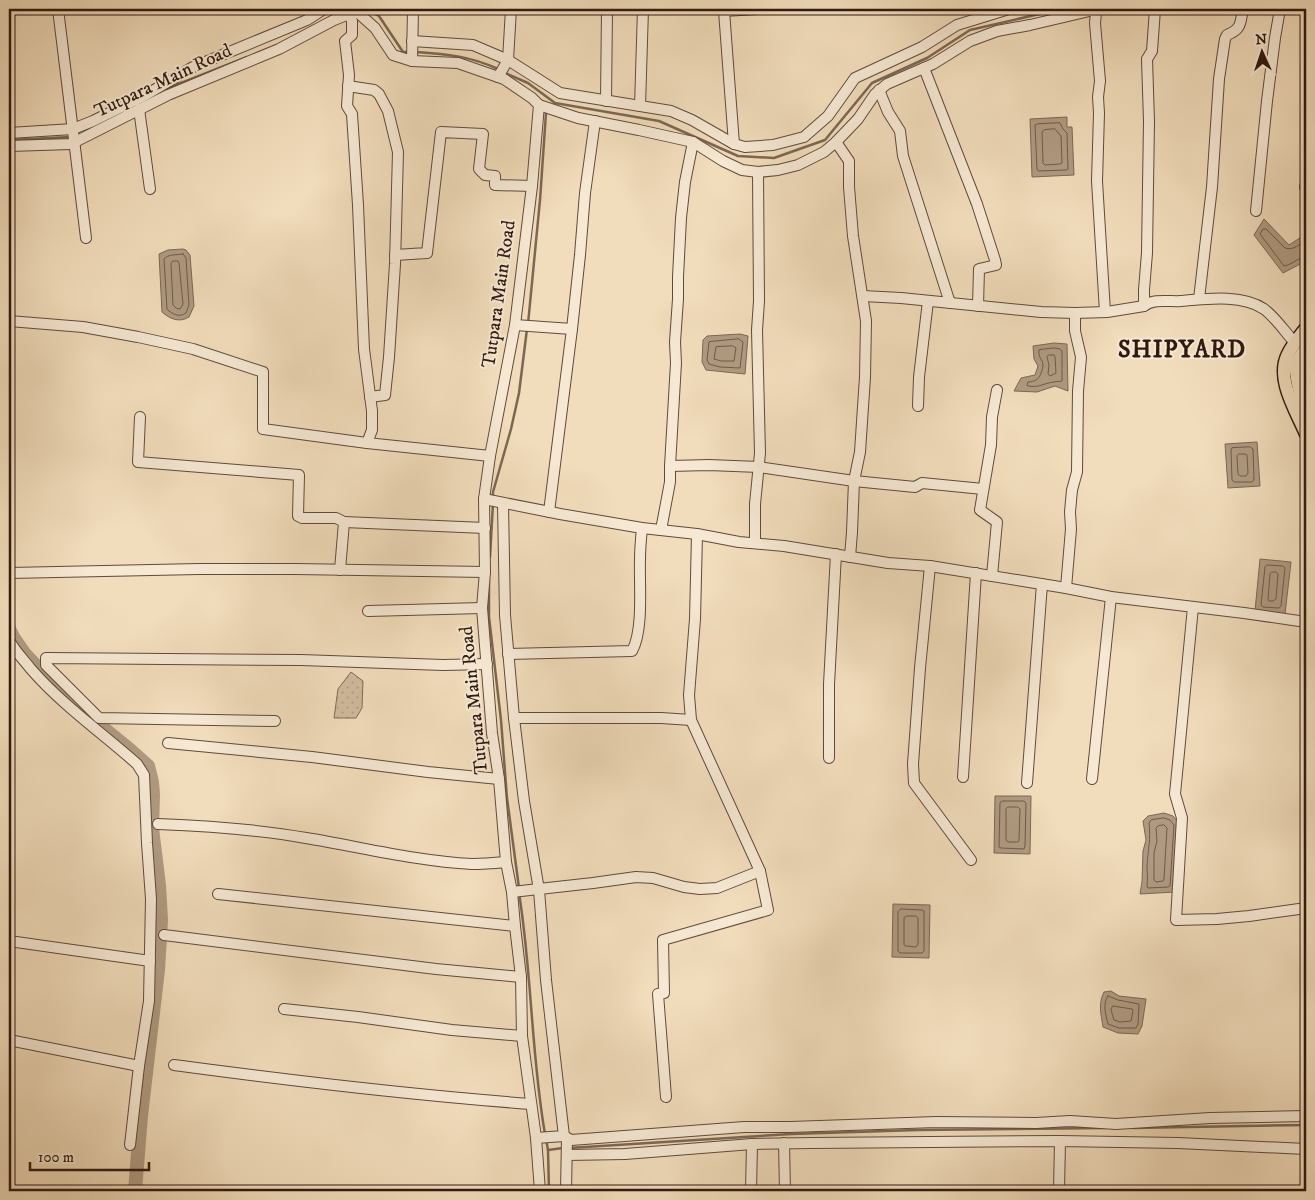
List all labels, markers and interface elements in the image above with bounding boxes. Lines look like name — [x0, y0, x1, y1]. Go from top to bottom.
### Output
north arrow — [1238, 28, 1288, 78]
text: N — [1255, 31, 1268, 49]
street label: Tutpara Main Road — [91, 39, 236, 123]
street label: Tutpara Main Road — [477, 218, 521, 369]
district label: SHIPYARD — [1118, 335, 1246, 365]
street label: Tutpara Main Road — [455, 624, 493, 775]
scale bar — [30, 1140, 149, 1172]
text: 100 m — [38, 1148, 74, 1167]

